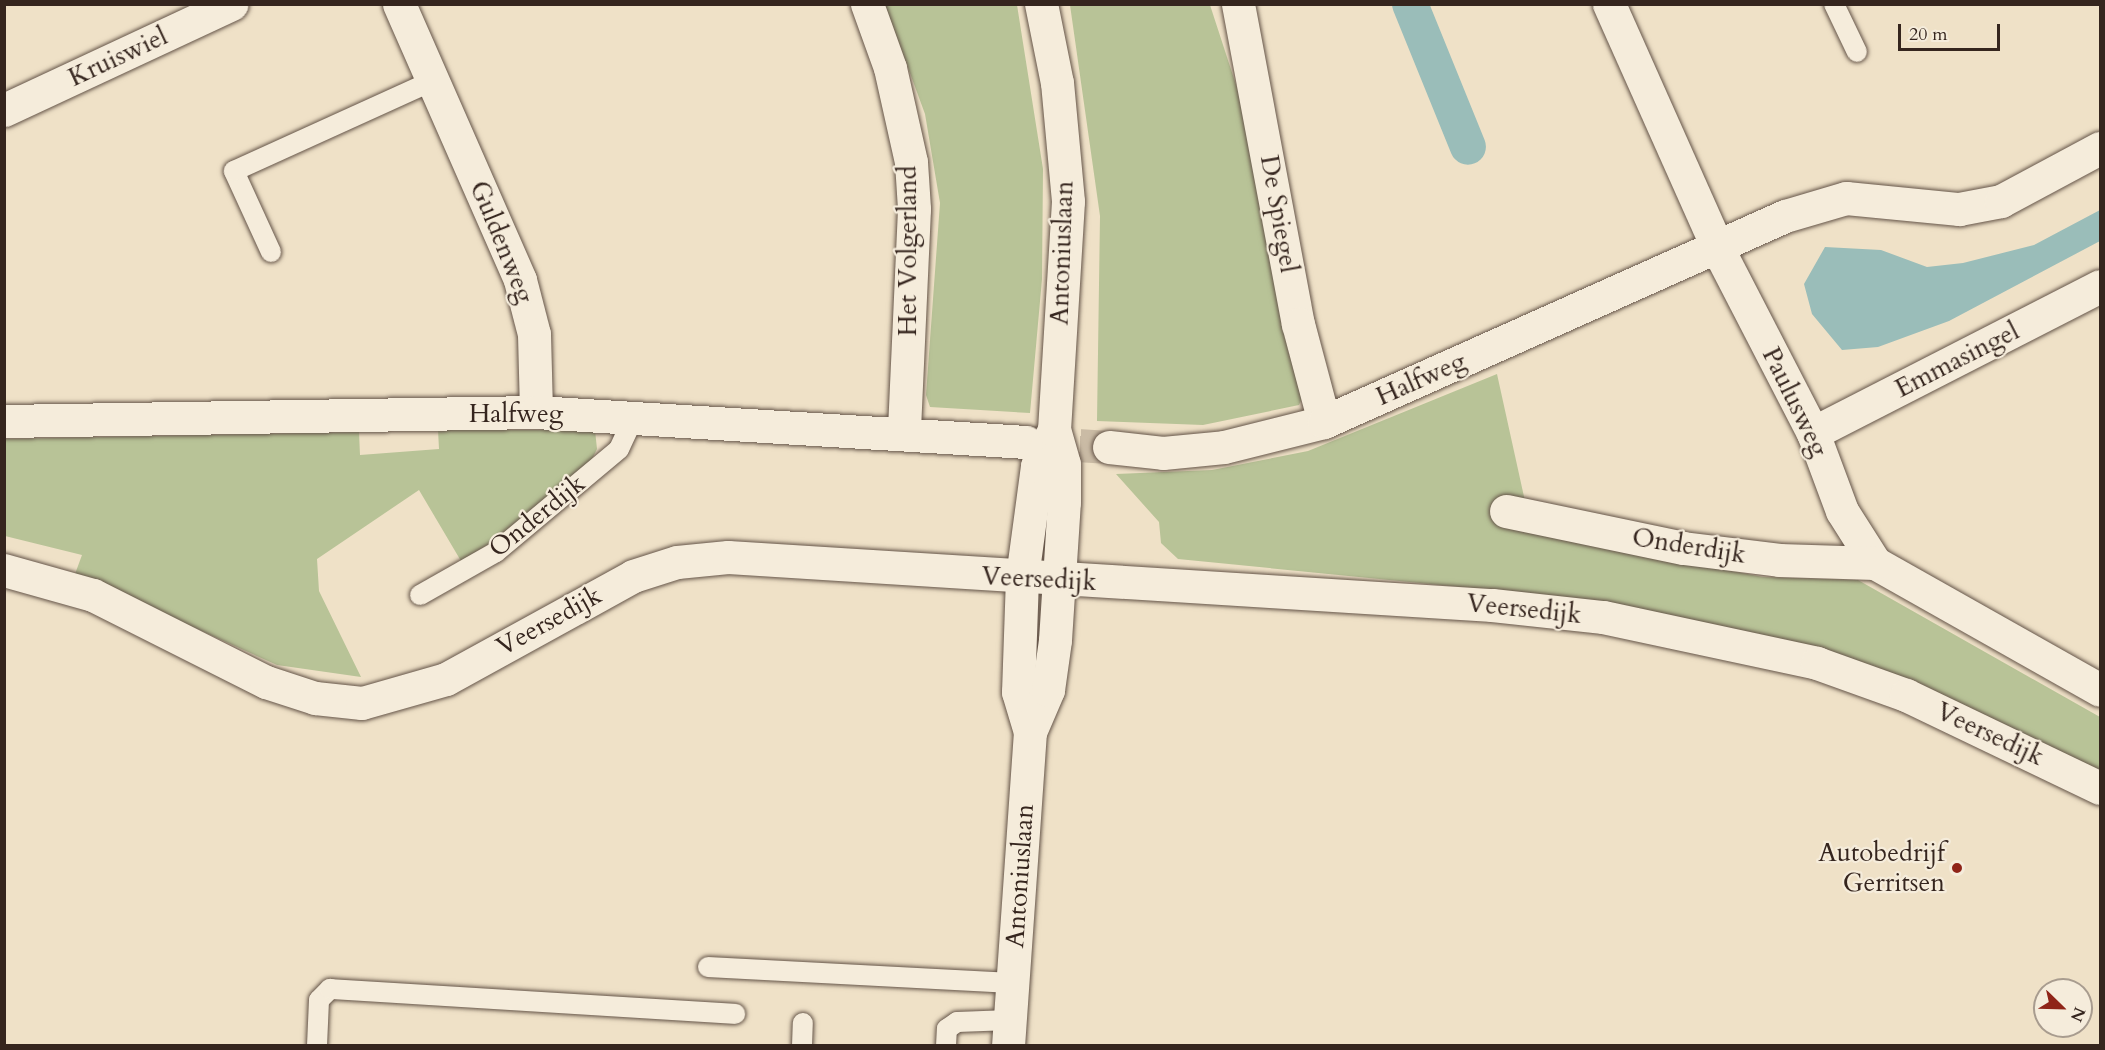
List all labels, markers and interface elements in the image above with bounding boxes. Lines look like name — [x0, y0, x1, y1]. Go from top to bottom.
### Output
scale bar — [1901, 12, 2003, 50]
street label: Kruiswiel — [64, 21, 172, 93]
text: 20 m — [1909, 22, 1948, 47]
street label: De Spiegel — [1253, 153, 1305, 275]
street label: Het Volgerland — [892, 166, 924, 336]
street label: Guldenweg — [463, 176, 541, 308]
street label: Antoniuslaan — [1044, 180, 1080, 326]
street label: Emmasingel — [1890, 315, 2024, 405]
street label: Paulusweg — [1755, 342, 1835, 462]
street label: Halfweg — [1371, 345, 1471, 413]
street label: Halfweg — [469, 398, 563, 430]
street label: Onderdijk — [483, 468, 591, 564]
street label: Onderdijk — [1630, 522, 1748, 570]
street label: Veersedijk — [981, 560, 1097, 598]
street label: Veersedijk — [491, 579, 607, 663]
street label: Veersedijk — [1465, 587, 1583, 631]
street label: Veersedijk — [1931, 696, 2049, 772]
street label: Antoniuslaan — [999, 803, 1041, 949]
place label: Autobedrijf Gerritsen — [1818, 837, 1945, 898]
marker: Autobedrijf Gerritsen — [1950, 861, 1964, 875]
north arrow — [2033, 978, 2093, 1038]
text: N — [2065, 1004, 2091, 1025]

